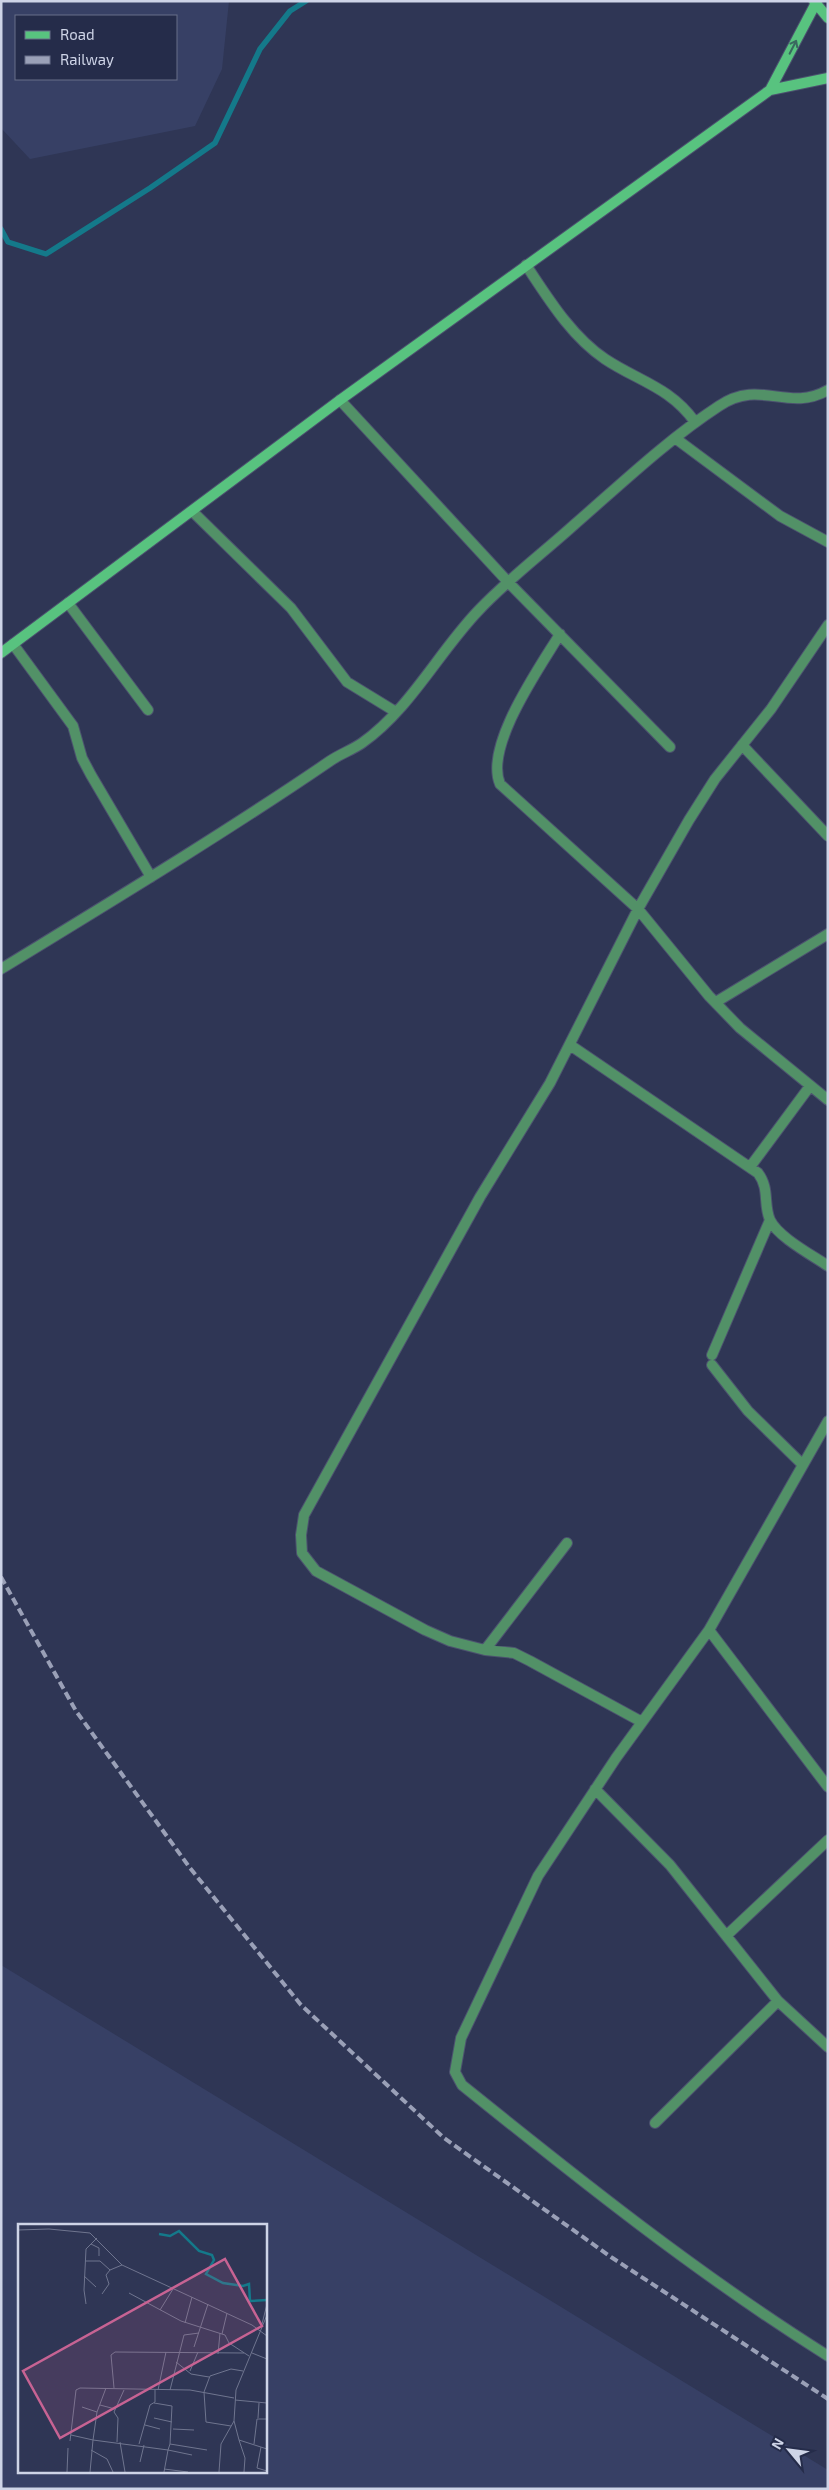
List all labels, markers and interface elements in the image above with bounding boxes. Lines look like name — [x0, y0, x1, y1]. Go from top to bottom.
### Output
legend — [15, 15, 178, 80]
text: Road — [60, 25, 95, 43]
one-way arrow — [789, 40, 798, 55]
text: Railway — [60, 50, 114, 68]
inset map — [18, 2224, 266, 2472]
north arrow — [764, 2425, 814, 2475]
text: N — [767, 2435, 787, 2452]

